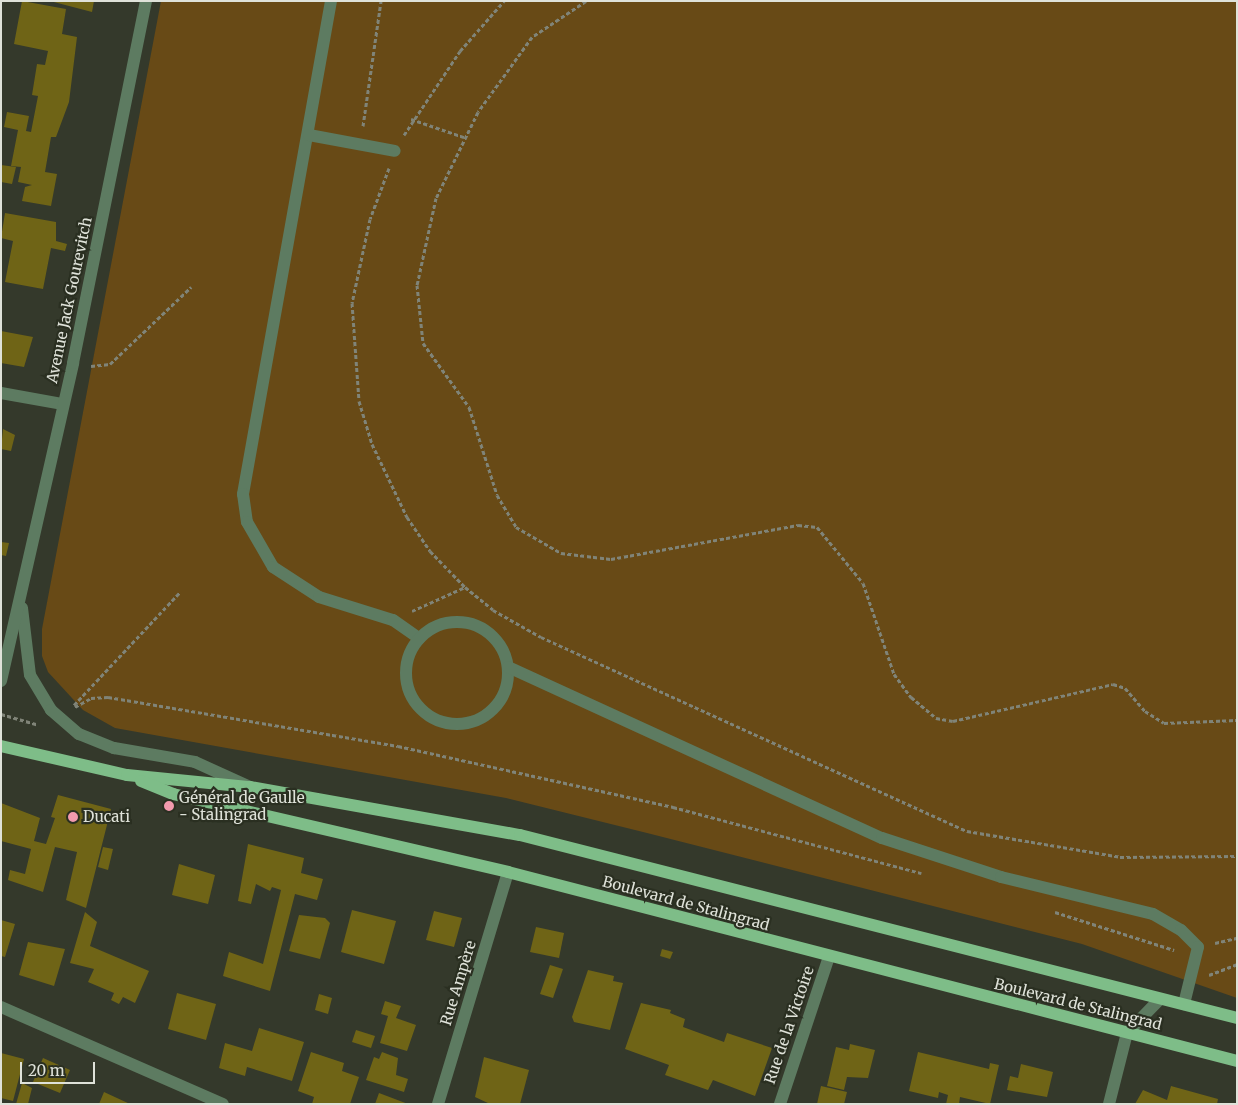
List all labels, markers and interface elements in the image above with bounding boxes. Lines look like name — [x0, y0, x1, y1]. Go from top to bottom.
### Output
street label: Avenue Jack Gourevitch — [43, 215, 95, 385]
place label: Général de Gaulle - Stalingrad — [179, 788, 305, 823]
marker: Général de Gaulle - Stalingrad — [163, 800, 175, 812]
place label: Ducati — [83, 808, 130, 826]
marker: Ducati — [67, 811, 79, 823]
street label: Boulevard de Stalingrad — [601, 872, 771, 934]
street label: Rue Ampère — [437, 938, 479, 1028]
street label: Rue de la Victoire — [760, 964, 818, 1086]
street label: Boulevard de Stalingrad — [992, 974, 1164, 1034]
scale bar — [22, 1052, 98, 1084]
text: 20 m — [28, 1061, 65, 1080]

